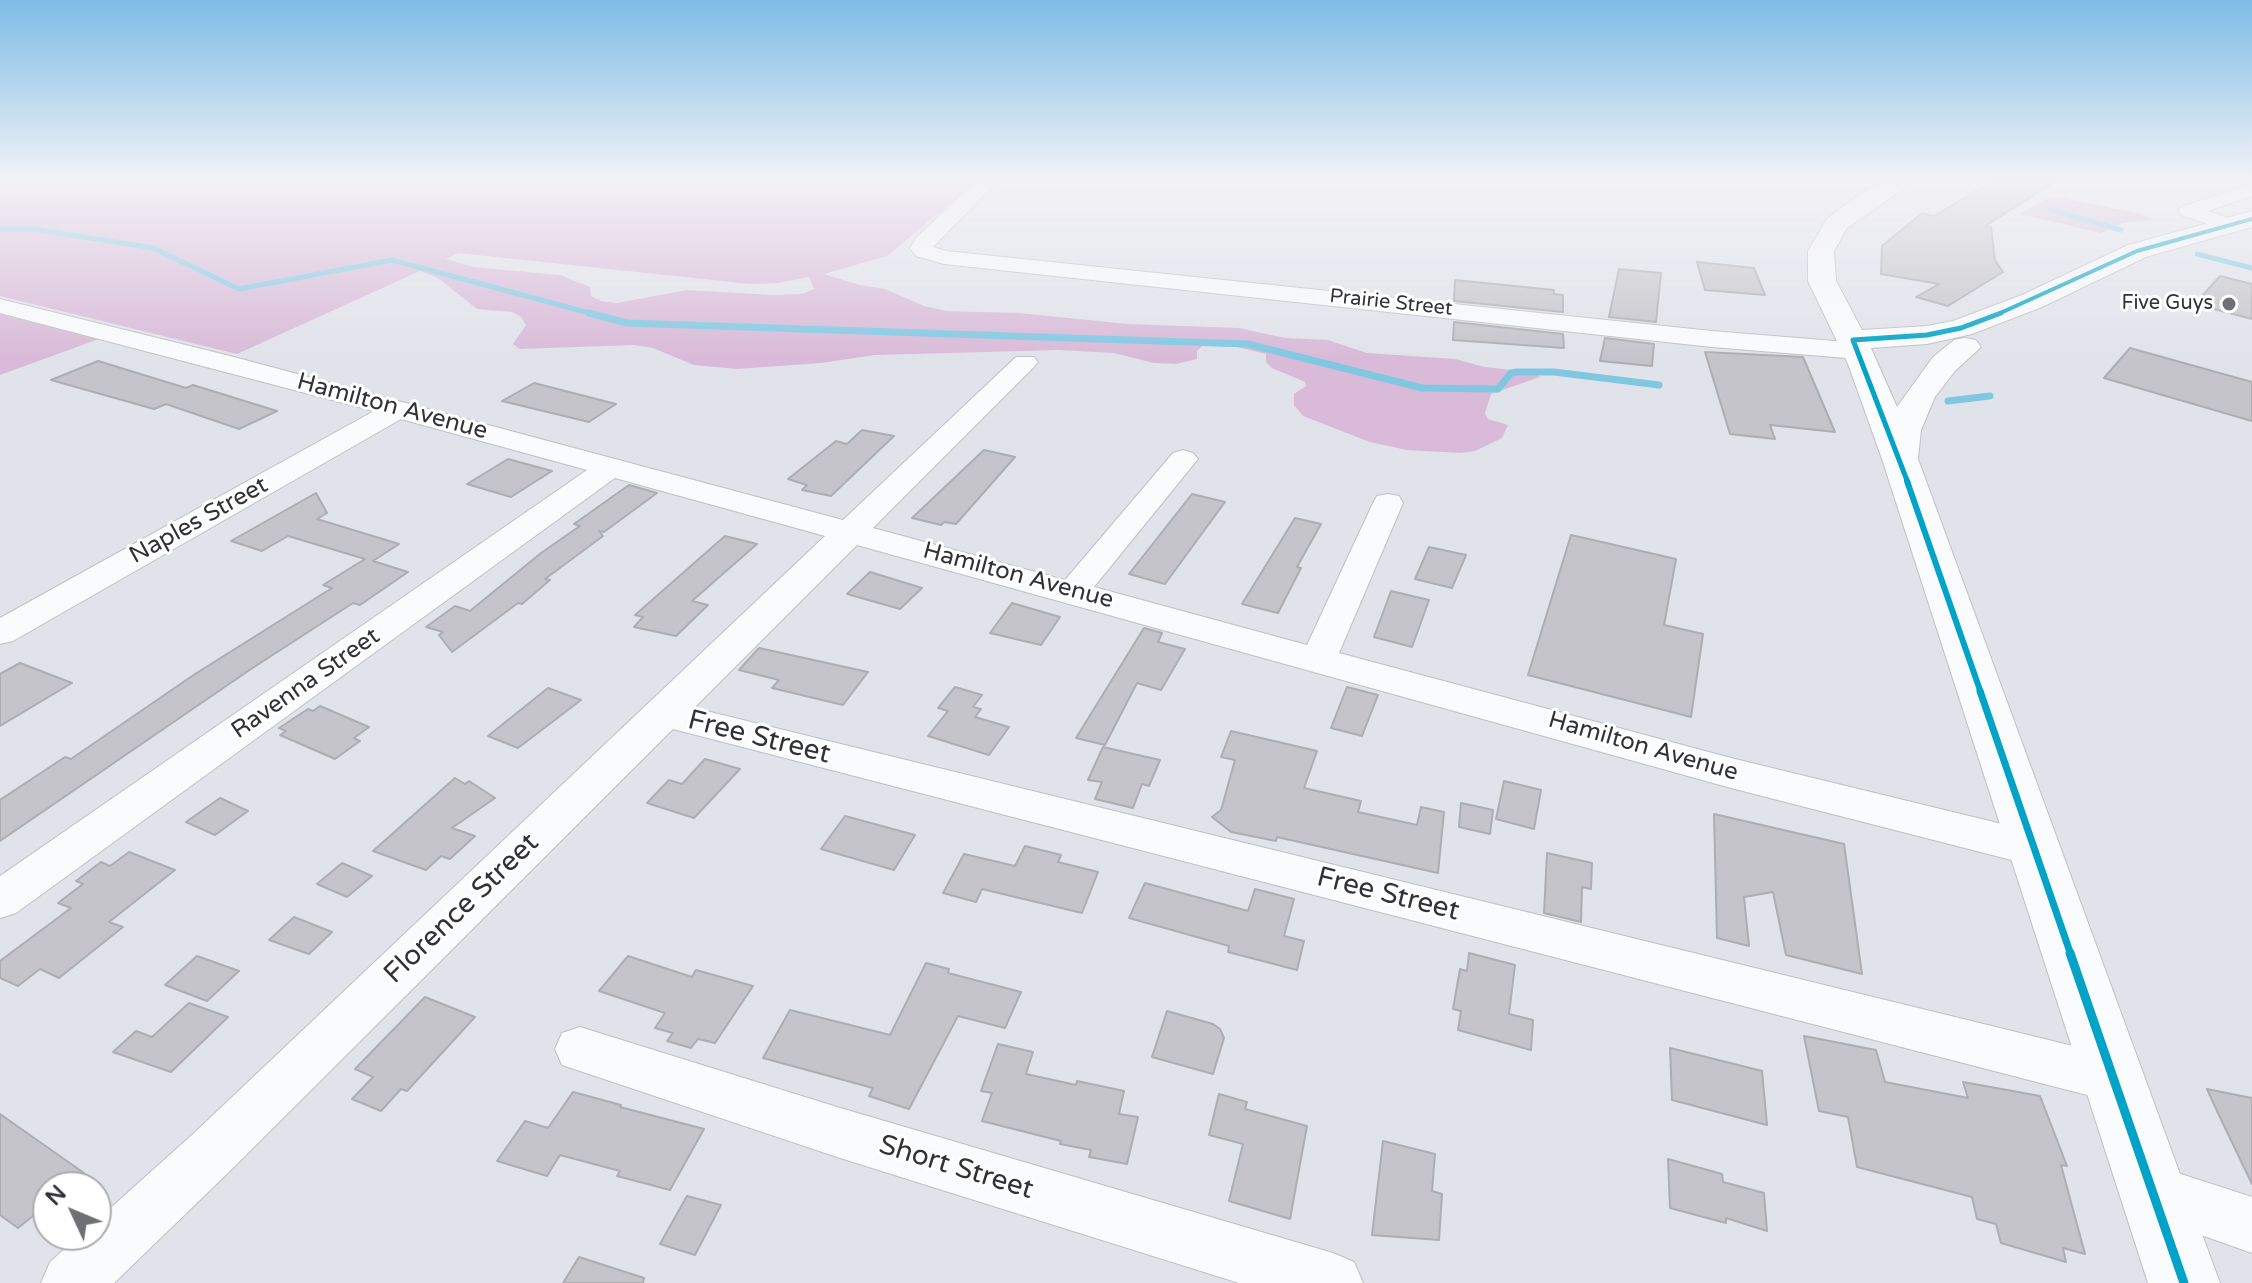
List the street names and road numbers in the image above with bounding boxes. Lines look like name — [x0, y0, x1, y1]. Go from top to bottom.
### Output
street label: Prairie Street — [1328, 285, 1454, 321]
street label: Hamilton Avenue — [294, 368, 490, 446]
street label: Naples Street — [125, 471, 273, 571]
street label: Hamilton Avenue — [920, 537, 1116, 615]
street label: Ravenna Street — [226, 622, 386, 746]
street label: Free Street — [684, 704, 834, 772]
street label: Hamilton Avenue — [1545, 706, 1741, 788]
street label: Florence Street — [378, 827, 546, 991]
street label: Free Street — [1313, 861, 1463, 929]
street label: Short Street — [875, 1129, 1037, 1207]

